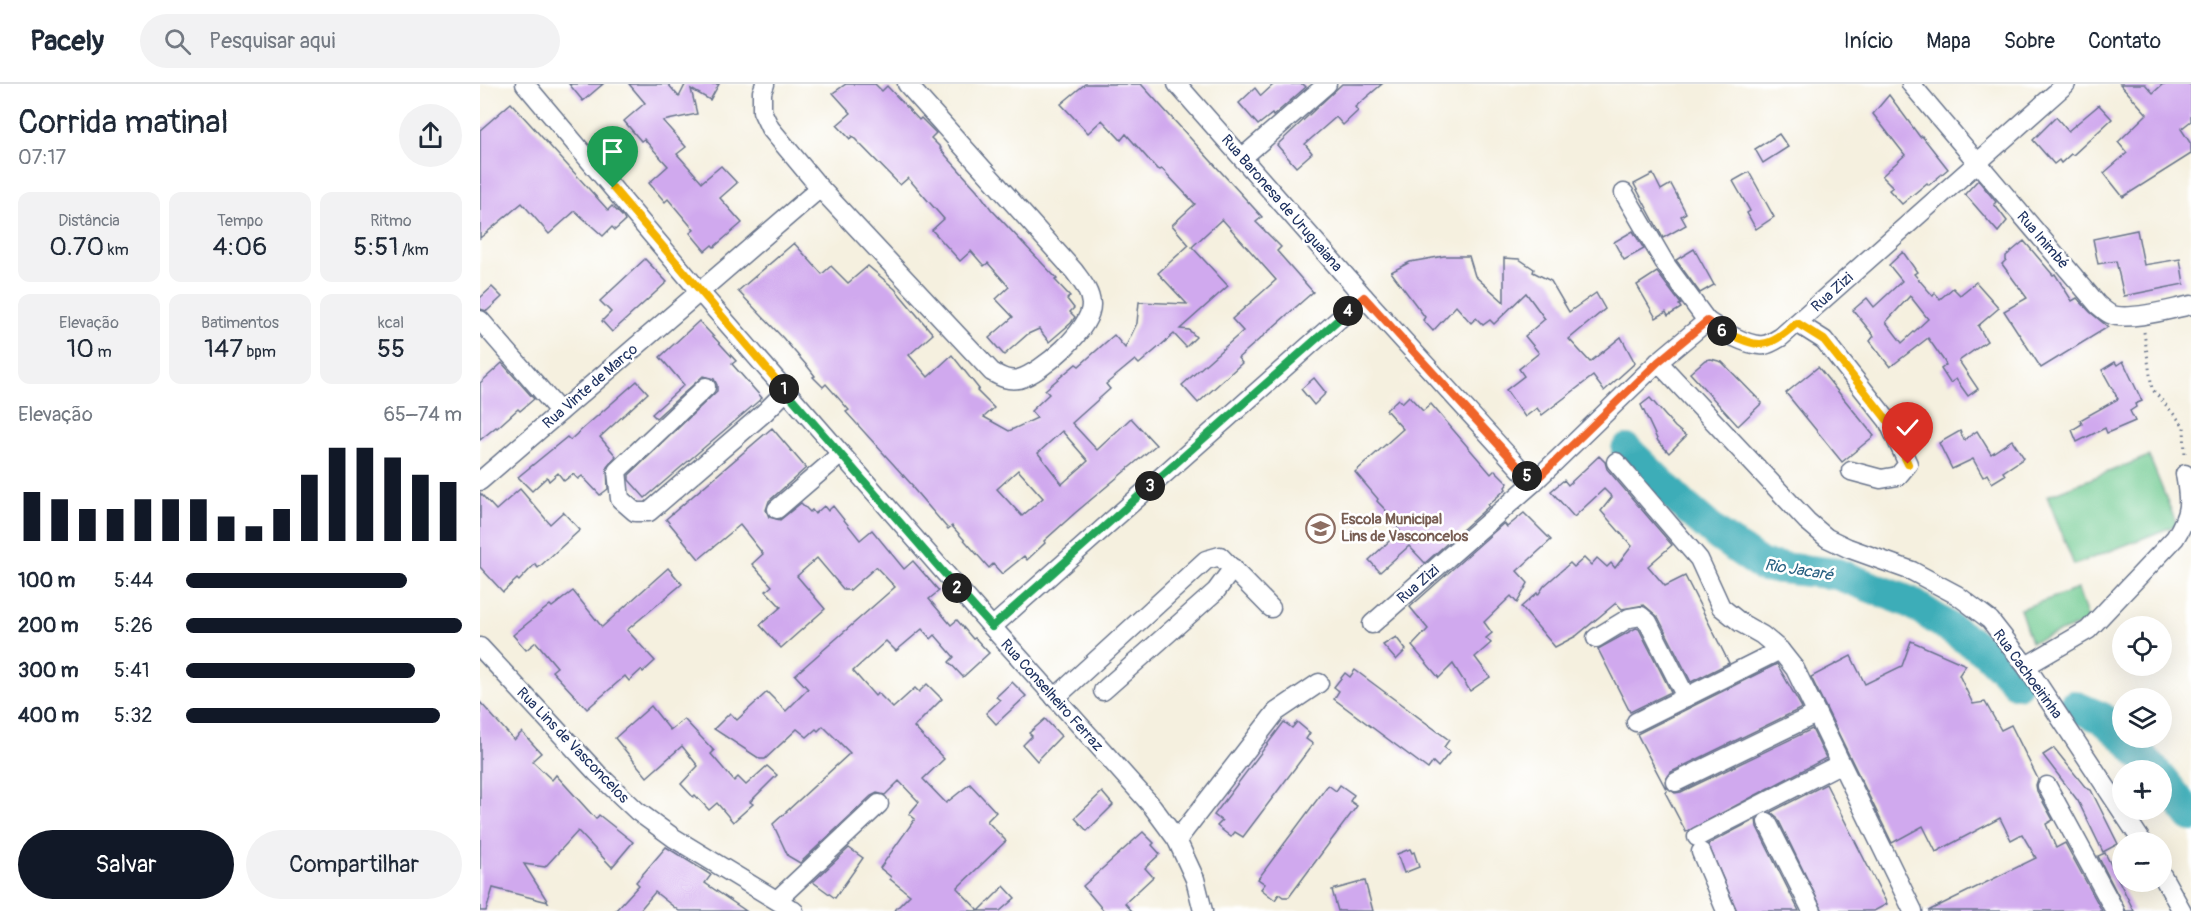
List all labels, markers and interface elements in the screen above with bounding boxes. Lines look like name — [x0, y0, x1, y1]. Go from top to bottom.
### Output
search box — [140, 14, 560, 68]
text: Pacely — [30, 24, 104, 59]
icon: search — [161, 25, 194, 58]
text: Pesquisar aqui — [209, 27, 335, 55]
text: Início — [1844, 28, 1893, 55]
text: Mapa — [1926, 28, 1971, 55]
text: Sobre — [2004, 28, 2055, 55]
text: Contato — [2088, 28, 2161, 55]
text: Corrida matinal — [18, 102, 229, 143]
button: share — [399, 104, 462, 167]
pin — [587, 126, 638, 188]
street label: Rua Baronesa de Uruguaiana — [1217, 131, 1346, 276]
icon: arrive — [596, 135, 629, 168]
text: 07:17 — [18, 145, 66, 170]
street label: Rua Inimbé — [2012, 208, 2073, 273]
text: Distância — [58, 211, 120, 231]
text: Tempo — [217, 211, 263, 231]
text: Ritmo — [370, 211, 412, 231]
text: 0.70 — [49, 231, 104, 263]
text: 4:06 — [213, 231, 267, 263]
text: 5:51 — [353, 231, 399, 263]
text: km — [104, 240, 129, 260]
text: /km — [399, 240, 429, 260]
street label: Rua Zizi — [1807, 268, 1857, 316]
pin: 4 — [1333, 296, 1363, 326]
text: 4 — [1343, 301, 1353, 321]
text: Elevação — [59, 313, 119, 333]
text: Batimentos — [201, 313, 279, 333]
text: kcal — [378, 313, 404, 333]
pin: 6 — [1707, 316, 1737, 346]
text: 6 — [1717, 321, 1727, 341]
text: 10 — [66, 333, 94, 365]
text: 147 — [204, 333, 243, 365]
text: 55 — [377, 333, 405, 365]
street label: Rua Vinte de Março — [539, 340, 642, 433]
text: m — [94, 342, 112, 362]
text: bpm — [243, 342, 276, 362]
pin: 1 — [769, 374, 799, 404]
text: 1 — [781, 379, 787, 399]
text: Elevação — [18, 402, 93, 427]
text: 65–74 m — [383, 402, 462, 427]
pin — [1882, 402, 1933, 464]
icon: check — [1891, 411, 1924, 444]
pin: 5 — [1512, 461, 1542, 491]
text: 5 — [1523, 466, 1531, 486]
pin: 3 — [1135, 471, 1165, 501]
text: 3 — [1146, 476, 1154, 496]
place label: Escola Municipal Lins de Vasconcelos — [1341, 510, 1469, 546]
school or university icon: Escola Municipal Lins de Vasconcelos — [1304, 512, 1336, 544]
water label: Rio Jacaré — [1763, 555, 1836, 585]
street label: Rua Zizi — [1393, 561, 1444, 608]
text: 100 m — [18, 568, 75, 593]
text: 5:44 — [114, 568, 153, 593]
pin: 2 — [942, 573, 972, 603]
text: 2 — [953, 578, 961, 598]
text: 200 m — [18, 613, 79, 638]
text: 5:26 — [114, 613, 153, 638]
map controls — [2112, 616, 2172, 892]
button: locate — [2112, 616, 2172, 676]
street label: Rua Cachoeirinha — [1989, 626, 2066, 723]
street label: Rua Conselheiro Ferraz — [996, 635, 1107, 755]
text: 300 m — [18, 658, 79, 683]
text: 5:41 — [114, 658, 150, 683]
street label: Rua Lins de Vasconcelos — [512, 683, 633, 807]
button: layers — [2112, 688, 2172, 748]
text: 400 m — [18, 703, 79, 728]
text: 5:32 — [114, 703, 153, 728]
button: + — [2112, 760, 2172, 820]
button: Salvar — [18, 830, 234, 899]
button: Compartilhar — [246, 830, 462, 899]
button: − — [2112, 832, 2172, 892]

